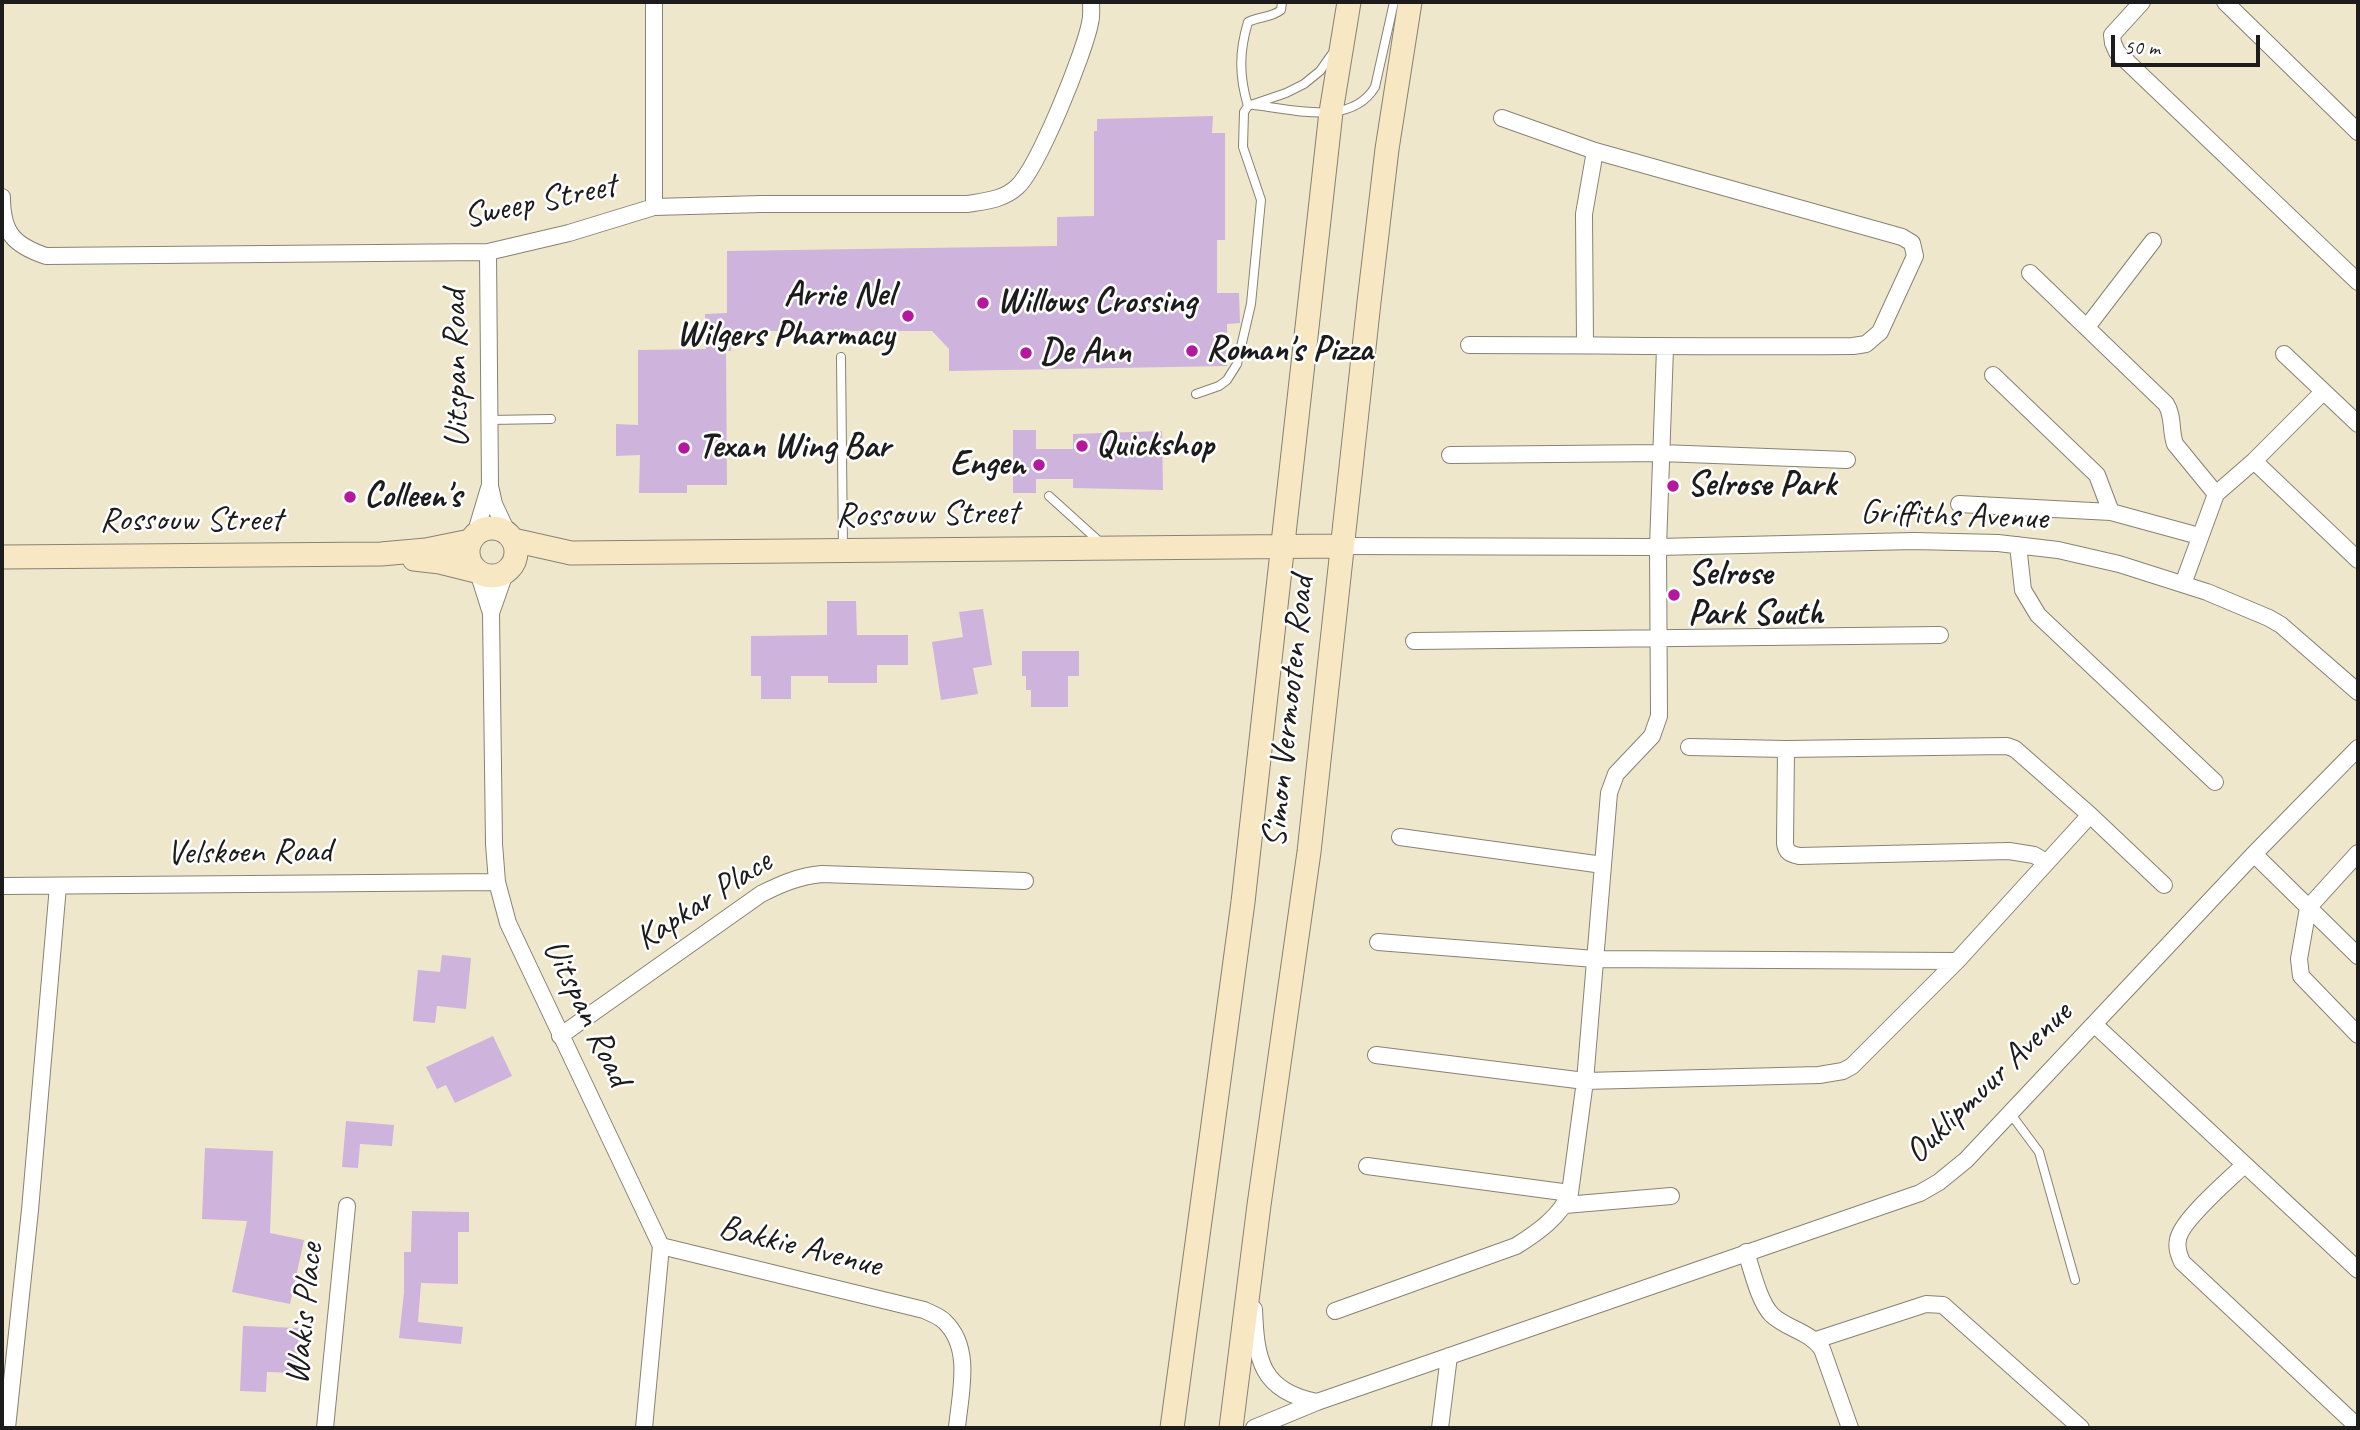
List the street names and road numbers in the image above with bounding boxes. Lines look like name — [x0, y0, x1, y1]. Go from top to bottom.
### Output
street label: Sweep Street — [460, 165, 620, 239]
street label: Uitspan Road — [435, 290, 479, 448]
street label: Rossouw Street — [835, 492, 1019, 538]
street label: Griffiths Avenue — [1860, 492, 2048, 540]
street label: Rossouw Street — [100, 500, 282, 542]
street label: Simon Vermooten Road — [1254, 574, 1324, 850]
street label: Velskoen Road — [166, 831, 332, 875]
street label: Kapkar Place — [628, 841, 780, 961]
street label: Uitspan Road — [532, 933, 640, 1093]
street label: Ouklipmuur Avenue — [1897, 993, 2081, 1173]
street label: Bakkie Avenue — [714, 1207, 886, 1287]
street label: Wakis Place — [277, 1241, 333, 1387]

